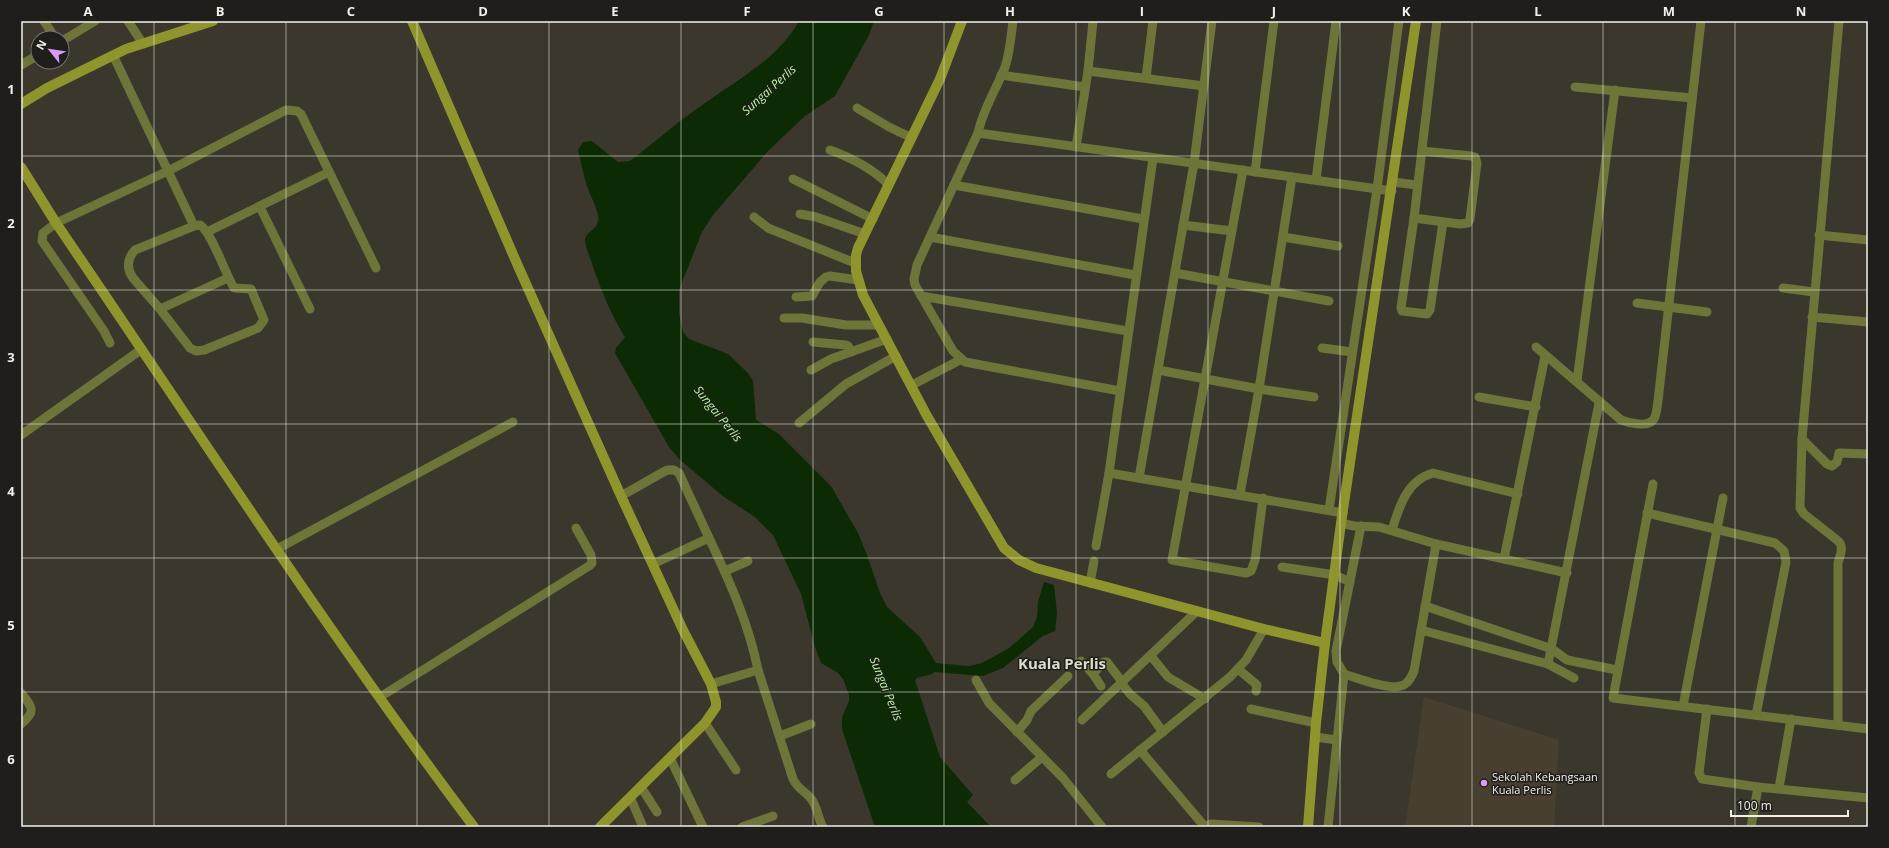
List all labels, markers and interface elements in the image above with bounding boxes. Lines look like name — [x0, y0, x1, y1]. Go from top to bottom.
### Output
text: A — [84, 2, 93, 20]
text: B — [216, 2, 225, 20]
text: C — [347, 2, 355, 20]
text: D — [478, 2, 488, 20]
text: E — [611, 2, 619, 20]
text: F — [743, 2, 751, 20]
text: G — [874, 2, 884, 20]
text: H — [1005, 2, 1015, 20]
text: I — [1140, 2, 1144, 20]
text: J — [1271, 2, 1276, 20]
text: K — [1402, 2, 1411, 20]
text: L — [1534, 2, 1542, 20]
text: M — [1663, 2, 1675, 20]
text: N — [1796, 2, 1806, 20]
north arrow — [30, 30, 70, 70]
text: N — [32, 37, 50, 52]
water label: Sungai Perlis — [738, 61, 800, 119]
text: 1 — [7, 80, 15, 98]
text: 2 — [7, 214, 15, 232]
text: 3 — [7, 348, 15, 366]
water label: Sungai Perlis — [690, 382, 746, 445]
text: 4 — [7, 482, 15, 500]
text: 5 — [7, 616, 15, 634]
district label: Kuala Perlis — [1018, 653, 1106, 673]
water label: Sungai Perlis — [866, 654, 907, 723]
text: 6 — [7, 750, 15, 768]
place label: Sekolah Kebangsaan Kuala Perlis — [1492, 769, 1598, 797]
marker: Sekolah Kebangsaan Kuala Perlis — [1479, 778, 1489, 788]
scale bar — [1731, 792, 1848, 818]
text: 100 m — [1737, 797, 1772, 814]

